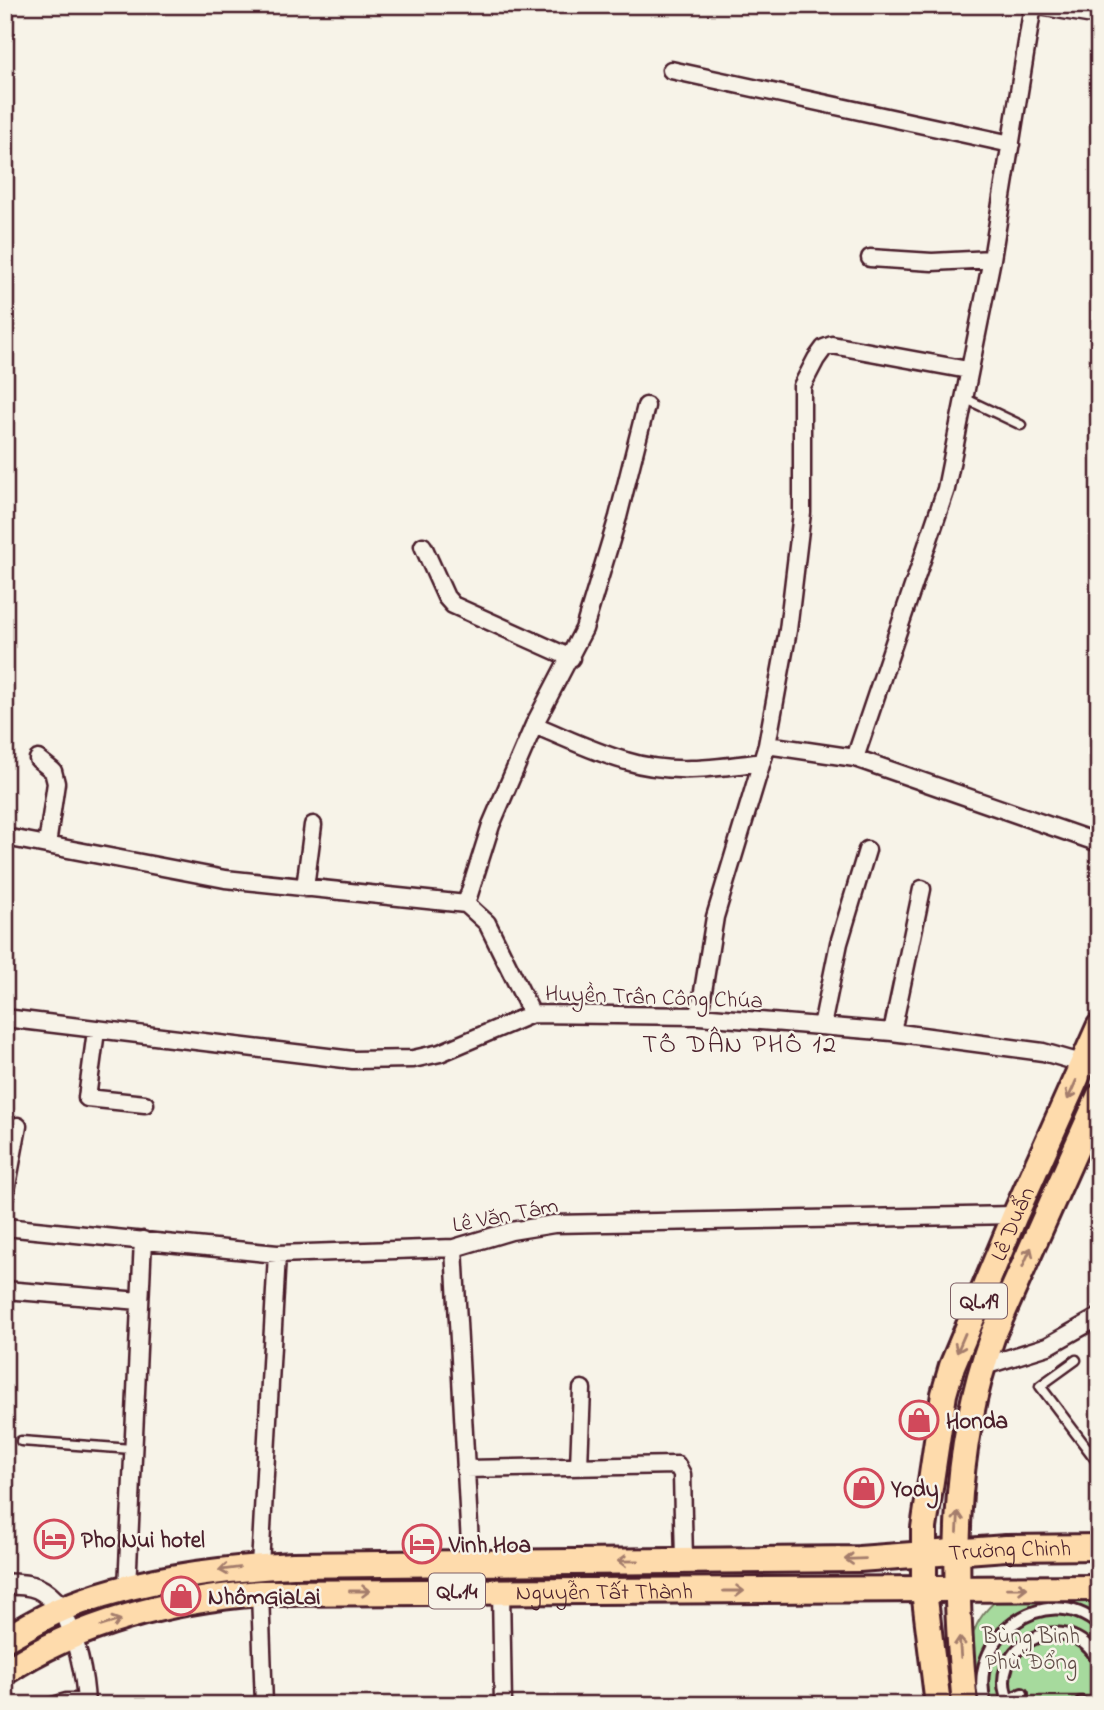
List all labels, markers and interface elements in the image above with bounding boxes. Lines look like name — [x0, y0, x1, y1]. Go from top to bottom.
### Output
street label: Huyền Trân Công Chúa — [544, 978, 764, 1021]
district label: TỔ DÂN PHỐ 12 — [642, 1026, 838, 1065]
one-way arrow — [1065, 1079, 1078, 1100]
street label: Lê Duẩn — [984, 1182, 1045, 1267]
street label: Lê Văn Tám — [450, 1190, 561, 1243]
one-way arrow — [1021, 1246, 1034, 1268]
road number: QL.19 — [951, 1284, 1007, 1318]
one-way arrow — [954, 1332, 967, 1354]
shop icon: Honda — [898, 1399, 940, 1441]
place label: Honda — [946, 1406, 1008, 1439]
shop icon: Yody — [843, 1467, 885, 1509]
place label: Yody — [890, 1474, 939, 1509]
one-way arrow — [951, 1510, 964, 1533]
hotel icon: Pho Nui hotel — [33, 1518, 75, 1560]
hotel icon: Vinh Hoa — [401, 1523, 443, 1565]
place label: Pho Nui hotel — [81, 1525, 205, 1558]
place label: Vinh Hoa — [448, 1530, 531, 1563]
street label: Trường Chinh — [947, 1533, 1071, 1571]
one-way arrow — [844, 1552, 867, 1565]
one-way arrow — [617, 1554, 640, 1568]
one-way arrow — [218, 1563, 241, 1576]
road number: QL.14 — [429, 1574, 485, 1608]
shop icon: NhômGiaLai — [160, 1575, 202, 1617]
street label: Nguyễn Tất Thành — [516, 1576, 693, 1612]
one-way arrow — [1005, 1581, 1028, 1595]
place label: NhômGiaLai — [208, 1582, 320, 1615]
one-way arrow — [348, 1584, 371, 1598]
one-way arrow — [722, 1584, 745, 1598]
one-way arrow — [100, 1616, 122, 1628]
park label: Bùng Binh Phù Đổng — [981, 1621, 1080, 1681]
one-way arrow — [953, 1636, 966, 1659]

